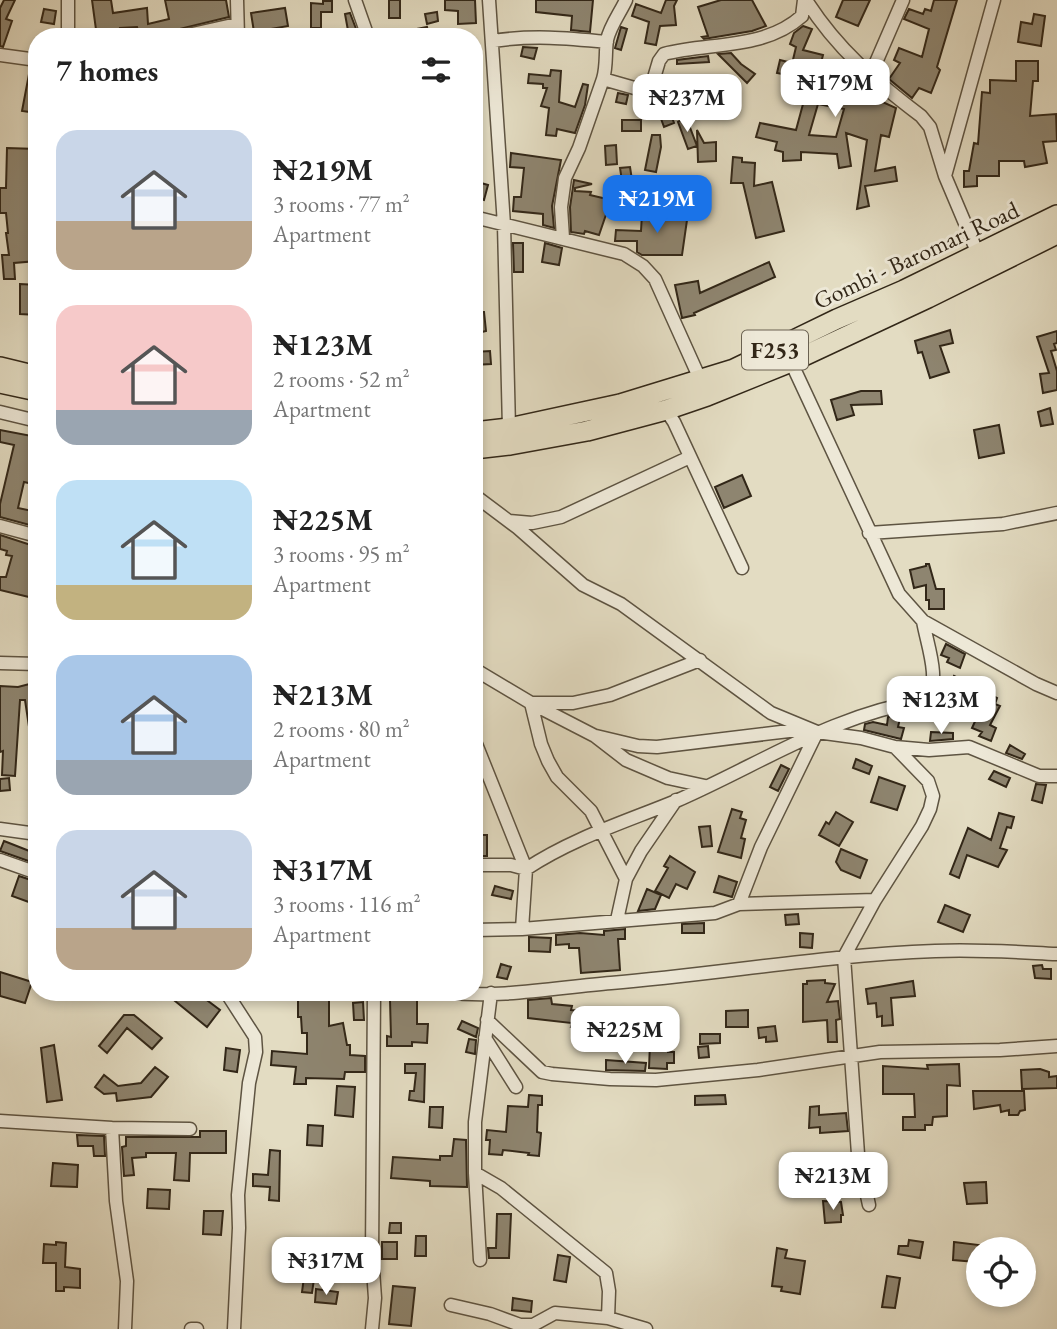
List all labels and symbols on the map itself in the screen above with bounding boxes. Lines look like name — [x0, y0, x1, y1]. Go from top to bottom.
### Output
pin: ₦179M — [786, 60, 884, 119]
pin: ₦237M — [638, 74, 736, 134]
pin: ₦219M — [608, 176, 706, 235]
street label: Gombi - Baromari Road — [808, 193, 1024, 316]
road number: F253 — [742, 330, 808, 370]
pin: ₦123M — [892, 676, 990, 736]
pin: ₦225M — [576, 1006, 674, 1066]
pin: ₦213M — [784, 1152, 882, 1212]
pin: ₦317M — [277, 1238, 375, 1297]

